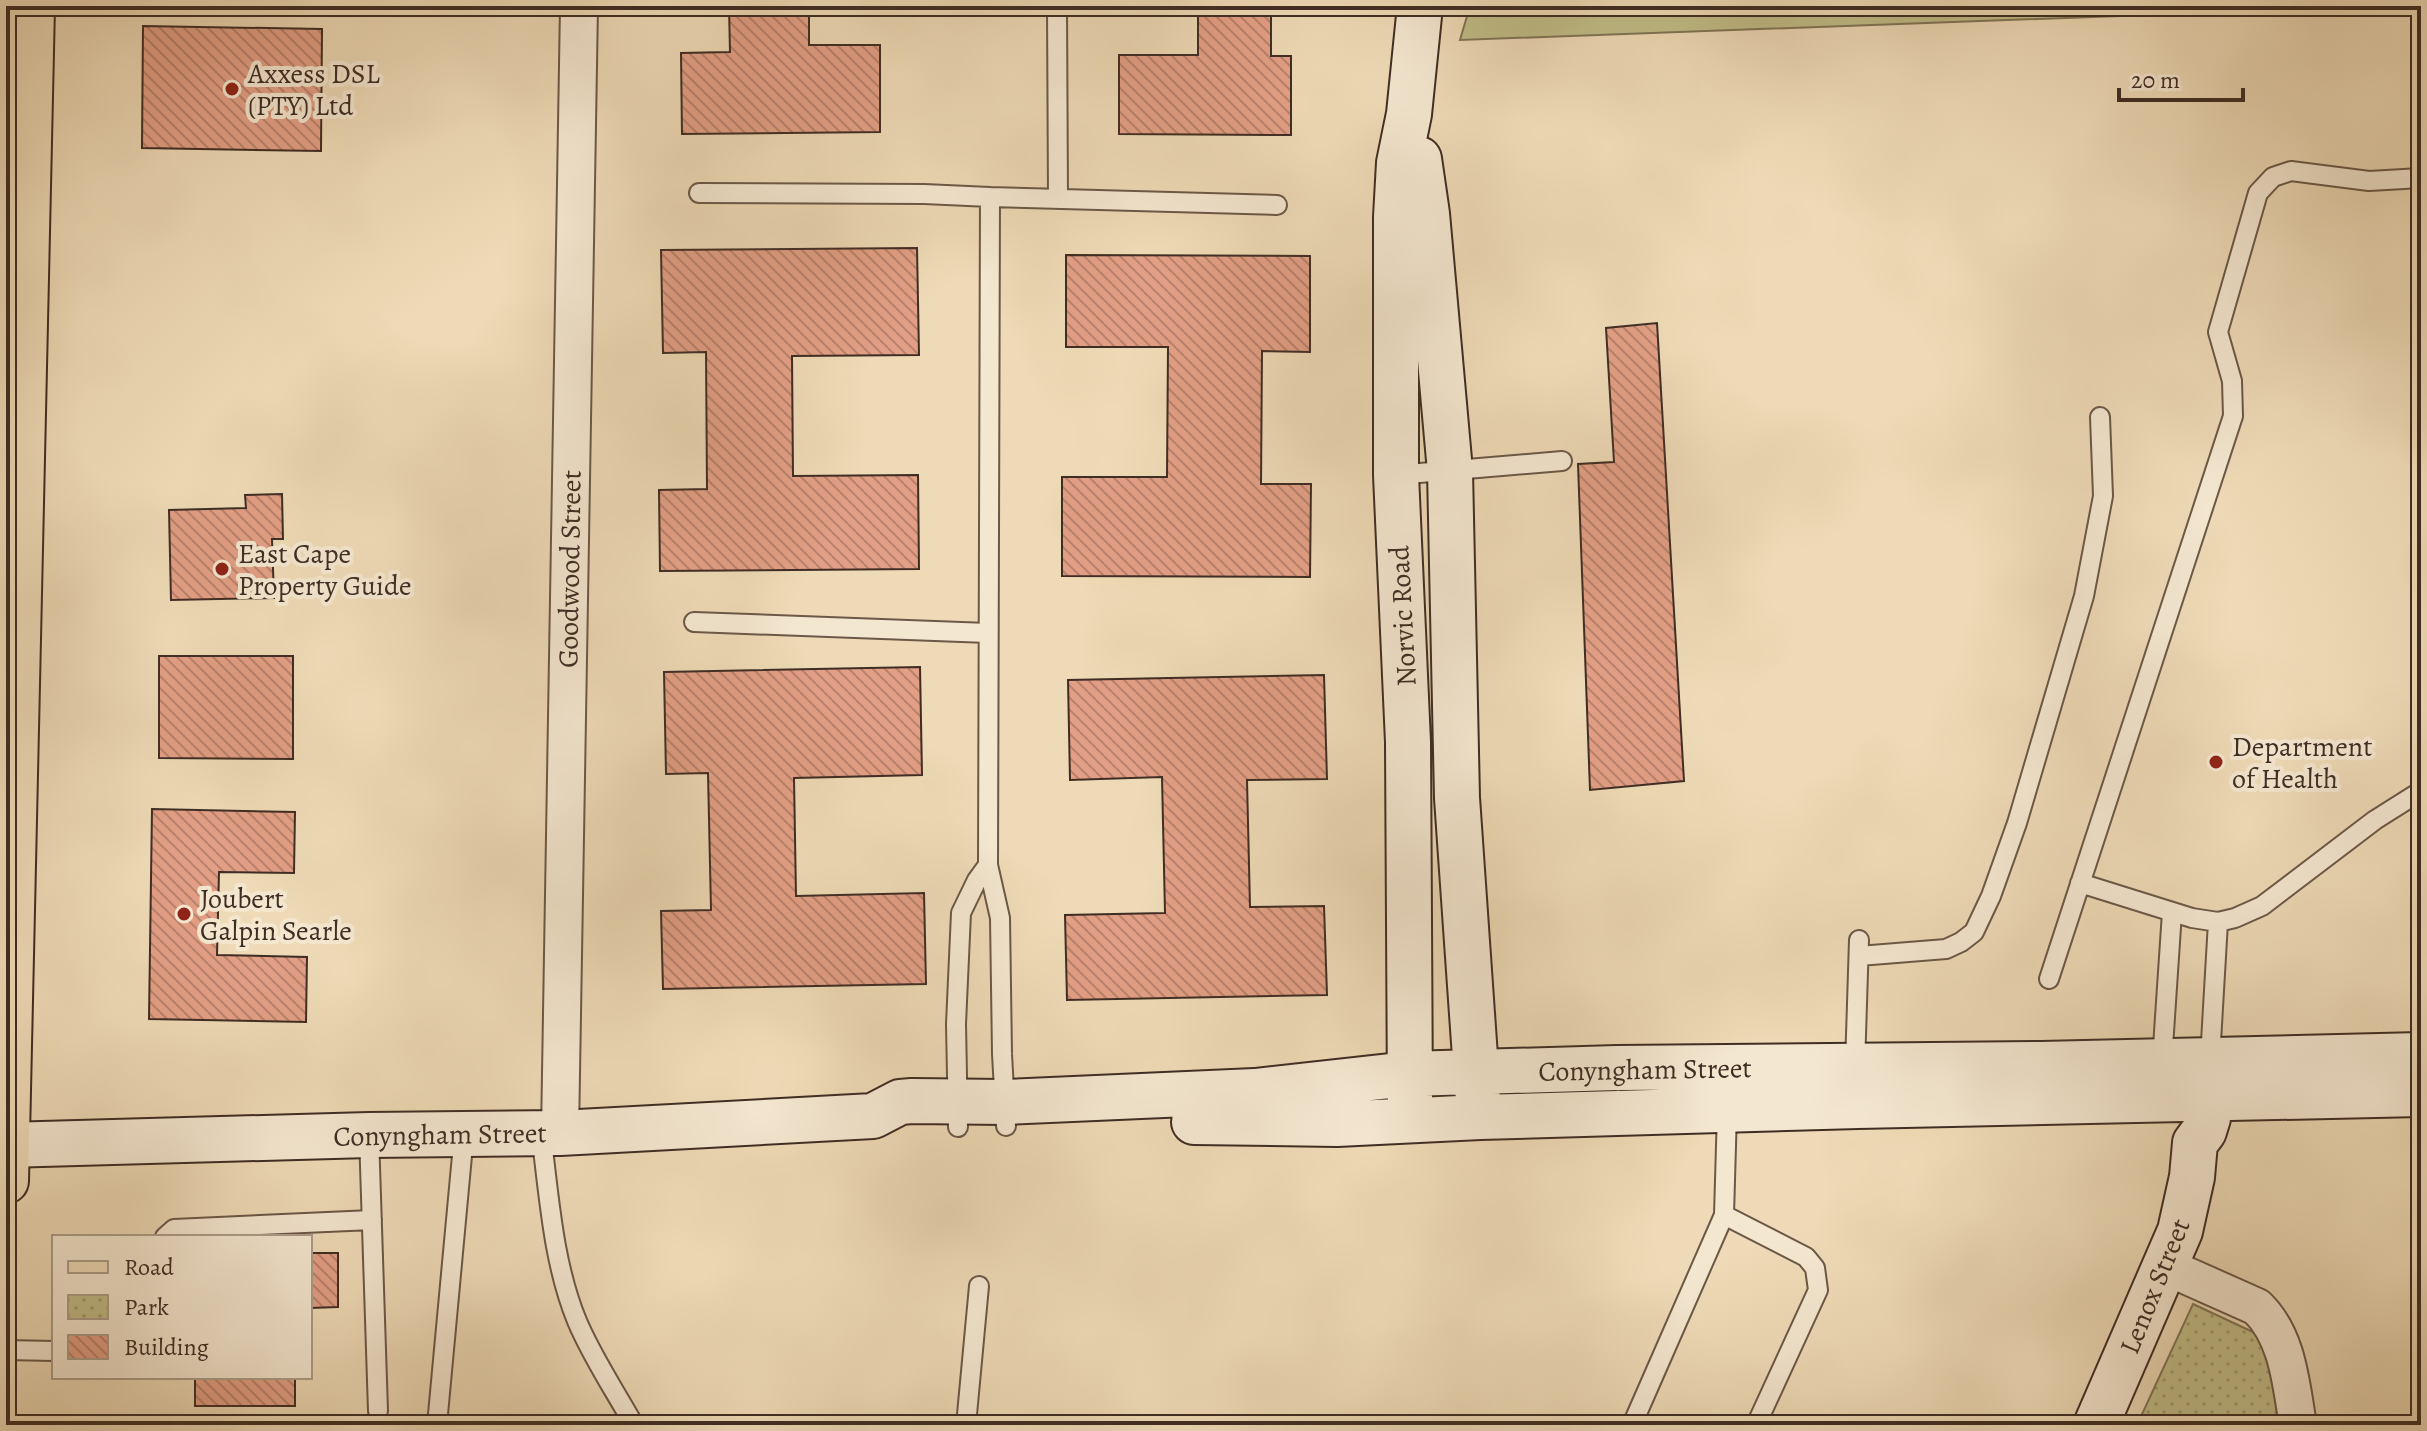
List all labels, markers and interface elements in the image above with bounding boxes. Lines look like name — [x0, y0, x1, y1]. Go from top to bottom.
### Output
scale bar — [2119, 52, 2243, 102]
place label: Axxess DSL (PTY) Ltd — [247, 55, 381, 125]
text: 20 m — [2131, 64, 2180, 96]
marker: Axxess DSL (PTY) Ltd — [223, 80, 241, 98]
street label: Goodwood Street — [549, 470, 591, 668]
place label: East Cape Property Guide — [238, 535, 412, 605]
street label: Norvic Road — [1380, 544, 1426, 687]
marker: East Cape Property Guide — [213, 560, 231, 578]
place label: Department of Health — [2232, 728, 2372, 798]
marker: Department of Health — [2207, 753, 2225, 771]
place label: Joubert Galpin Searle — [200, 880, 352, 950]
marker: Joubert Galpin Searle — [175, 905, 193, 923]
street label: Conyngham Street — [1538, 1049, 1752, 1091]
street label: Conyngham Street — [333, 1114, 547, 1156]
street label: Lenox Street — [2110, 1213, 2199, 1360]
legend — [52, 1235, 312, 1379]
text: Road — [124, 1251, 174, 1283]
text: Park — [124, 1291, 169, 1323]
text: Building — [124, 1331, 209, 1363]

